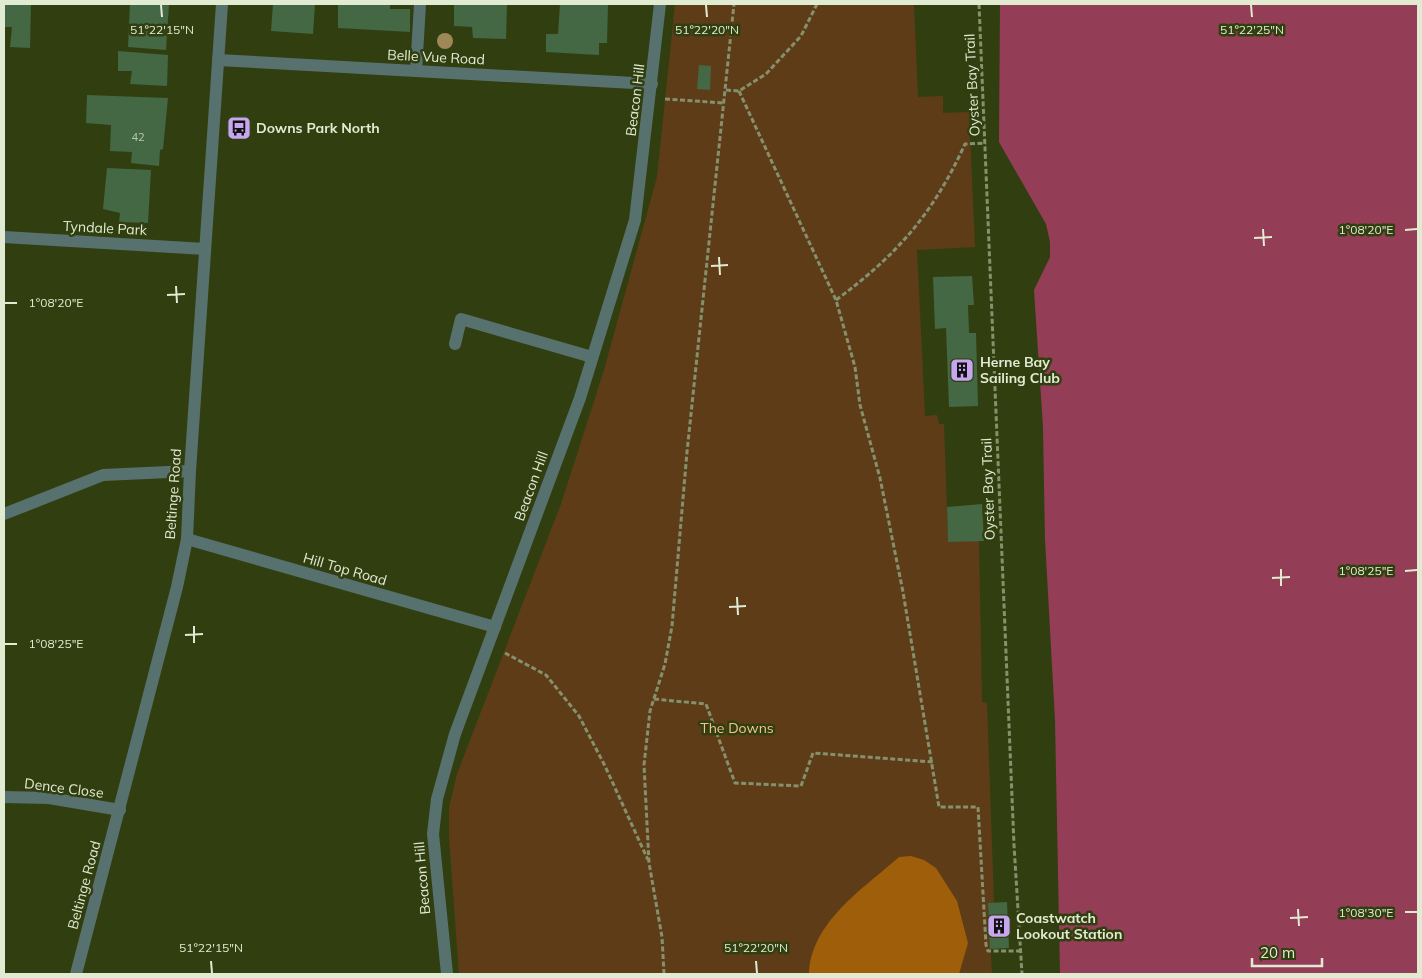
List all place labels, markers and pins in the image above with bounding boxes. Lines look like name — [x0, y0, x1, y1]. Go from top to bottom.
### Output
bus stop icon: Downs Park North — [226, 115, 252, 141]
place label: Downs Park North — [256, 119, 380, 137]
place label: Herne Bay Sailing Club — [980, 353, 1060, 387]
building icon: Herne Bay Sailing Club — [949, 357, 975, 383]
place label: Coastwatch Lookout Station — [1016, 909, 1122, 943]
building icon: Coastwatch Lookout Station — [986, 913, 1012, 939]

